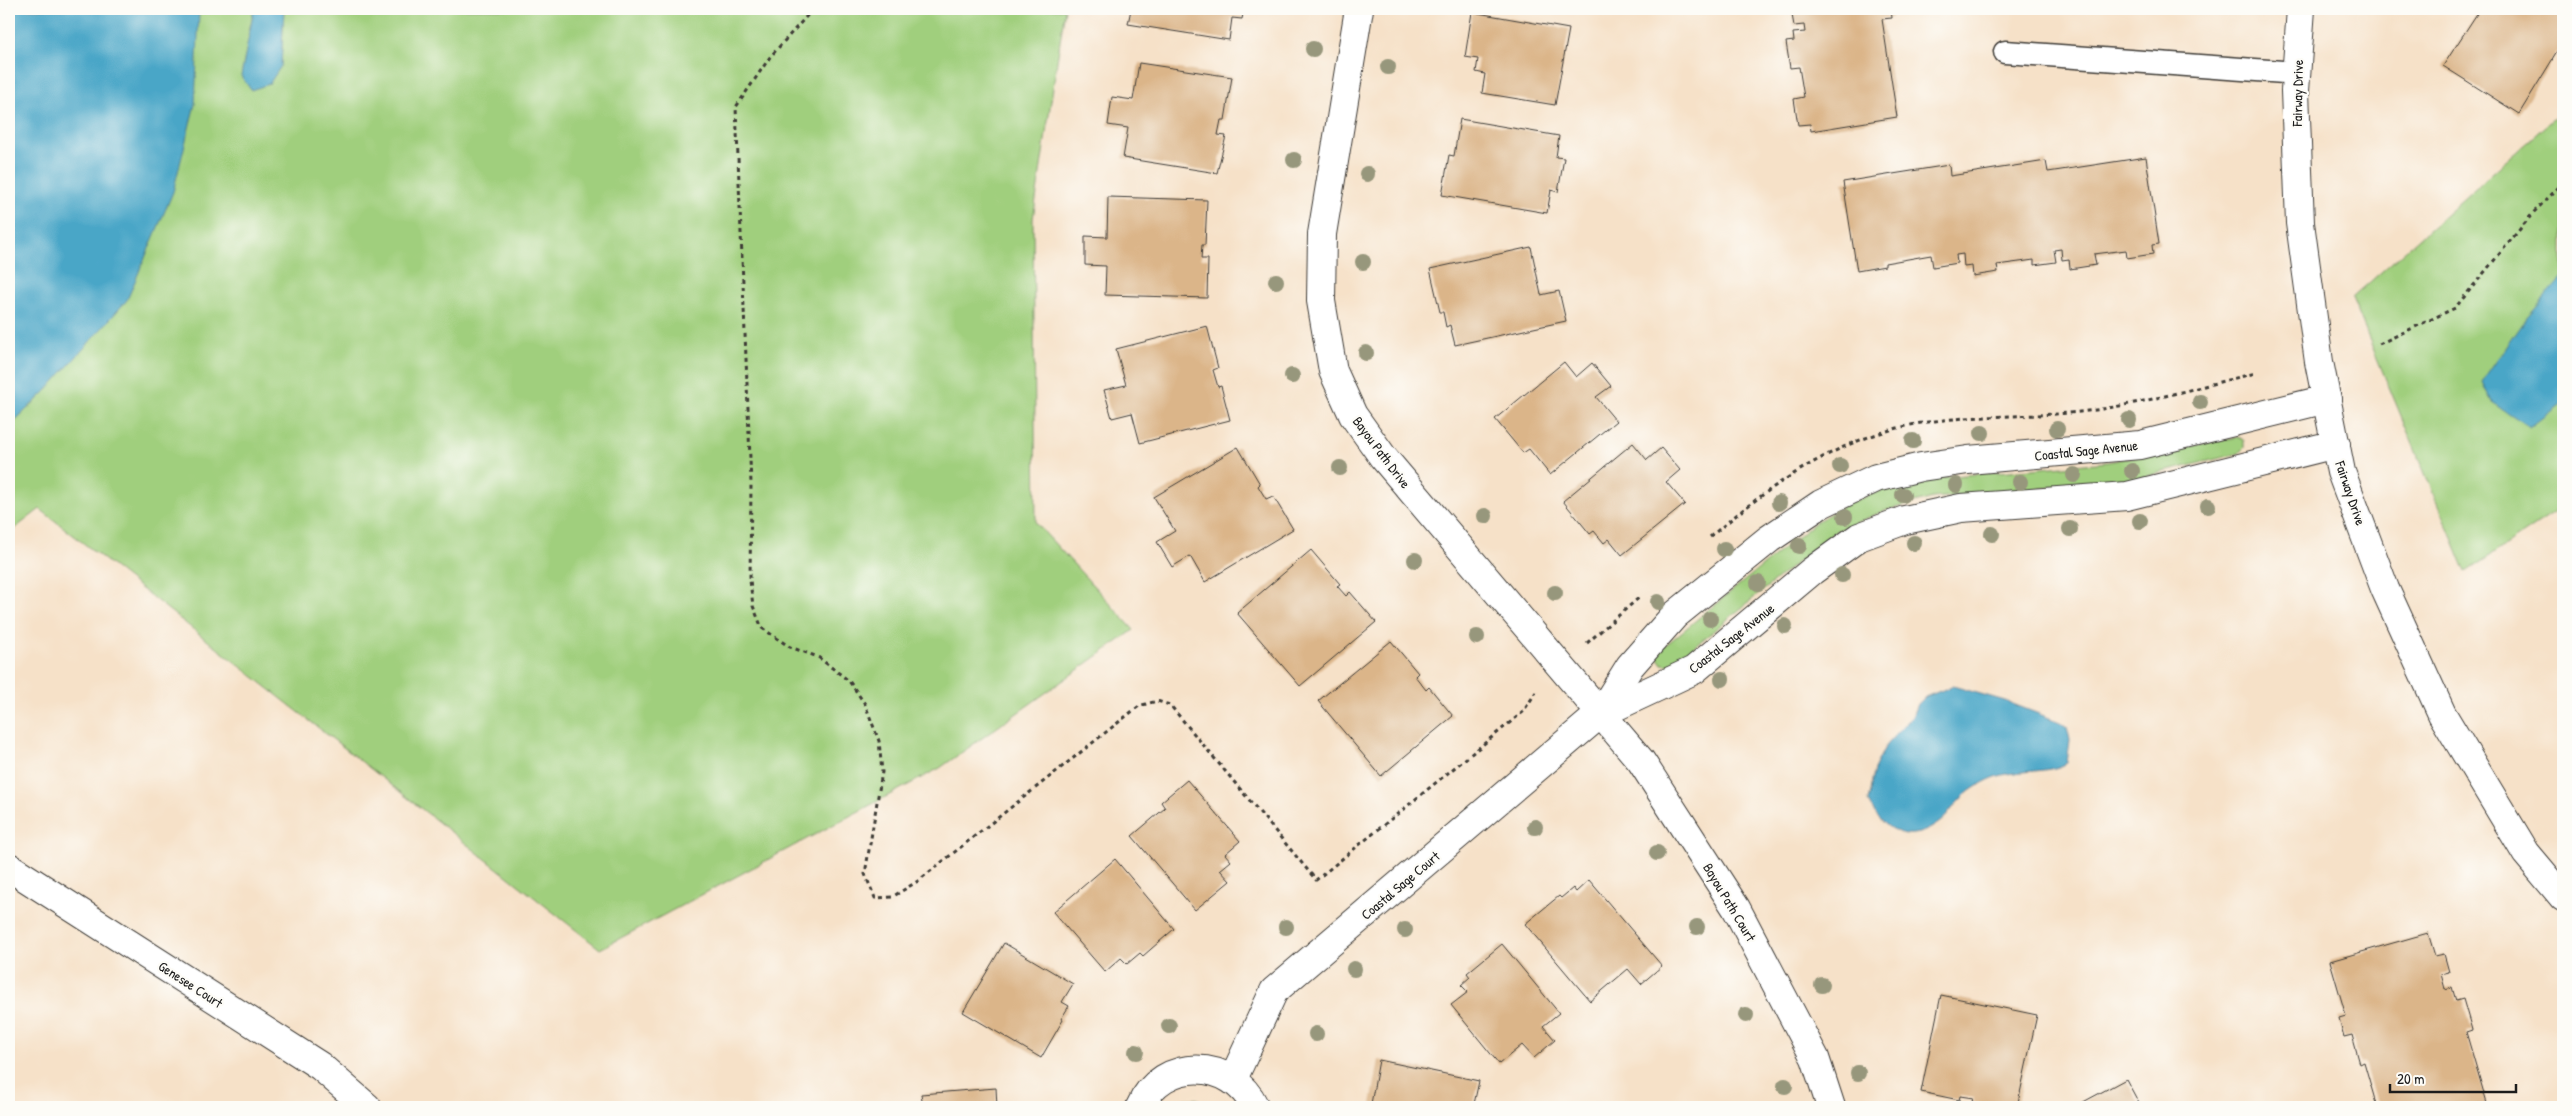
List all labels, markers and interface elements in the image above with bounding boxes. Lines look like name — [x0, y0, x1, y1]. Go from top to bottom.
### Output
street label: Fairway Drive — [2287, 59, 2308, 128]
street label: Bayou Path Drive — [1348, 412, 1416, 493]
street label: Coastal Sage Avenue — [2033, 435, 2139, 466]
street label: Fairway Drive — [2330, 457, 2371, 528]
street label: Coastal Sage Avenue — [1684, 598, 1779, 678]
street label: Coastal Sage Court — [1357, 846, 1444, 924]
street label: Bayou Path Court — [1698, 859, 1761, 945]
street label: Genesee Court — [155, 956, 227, 1012]
scale bar — [2390, 1061, 2516, 1093]
text: 20 m — [2397, 1068, 2424, 1089]

